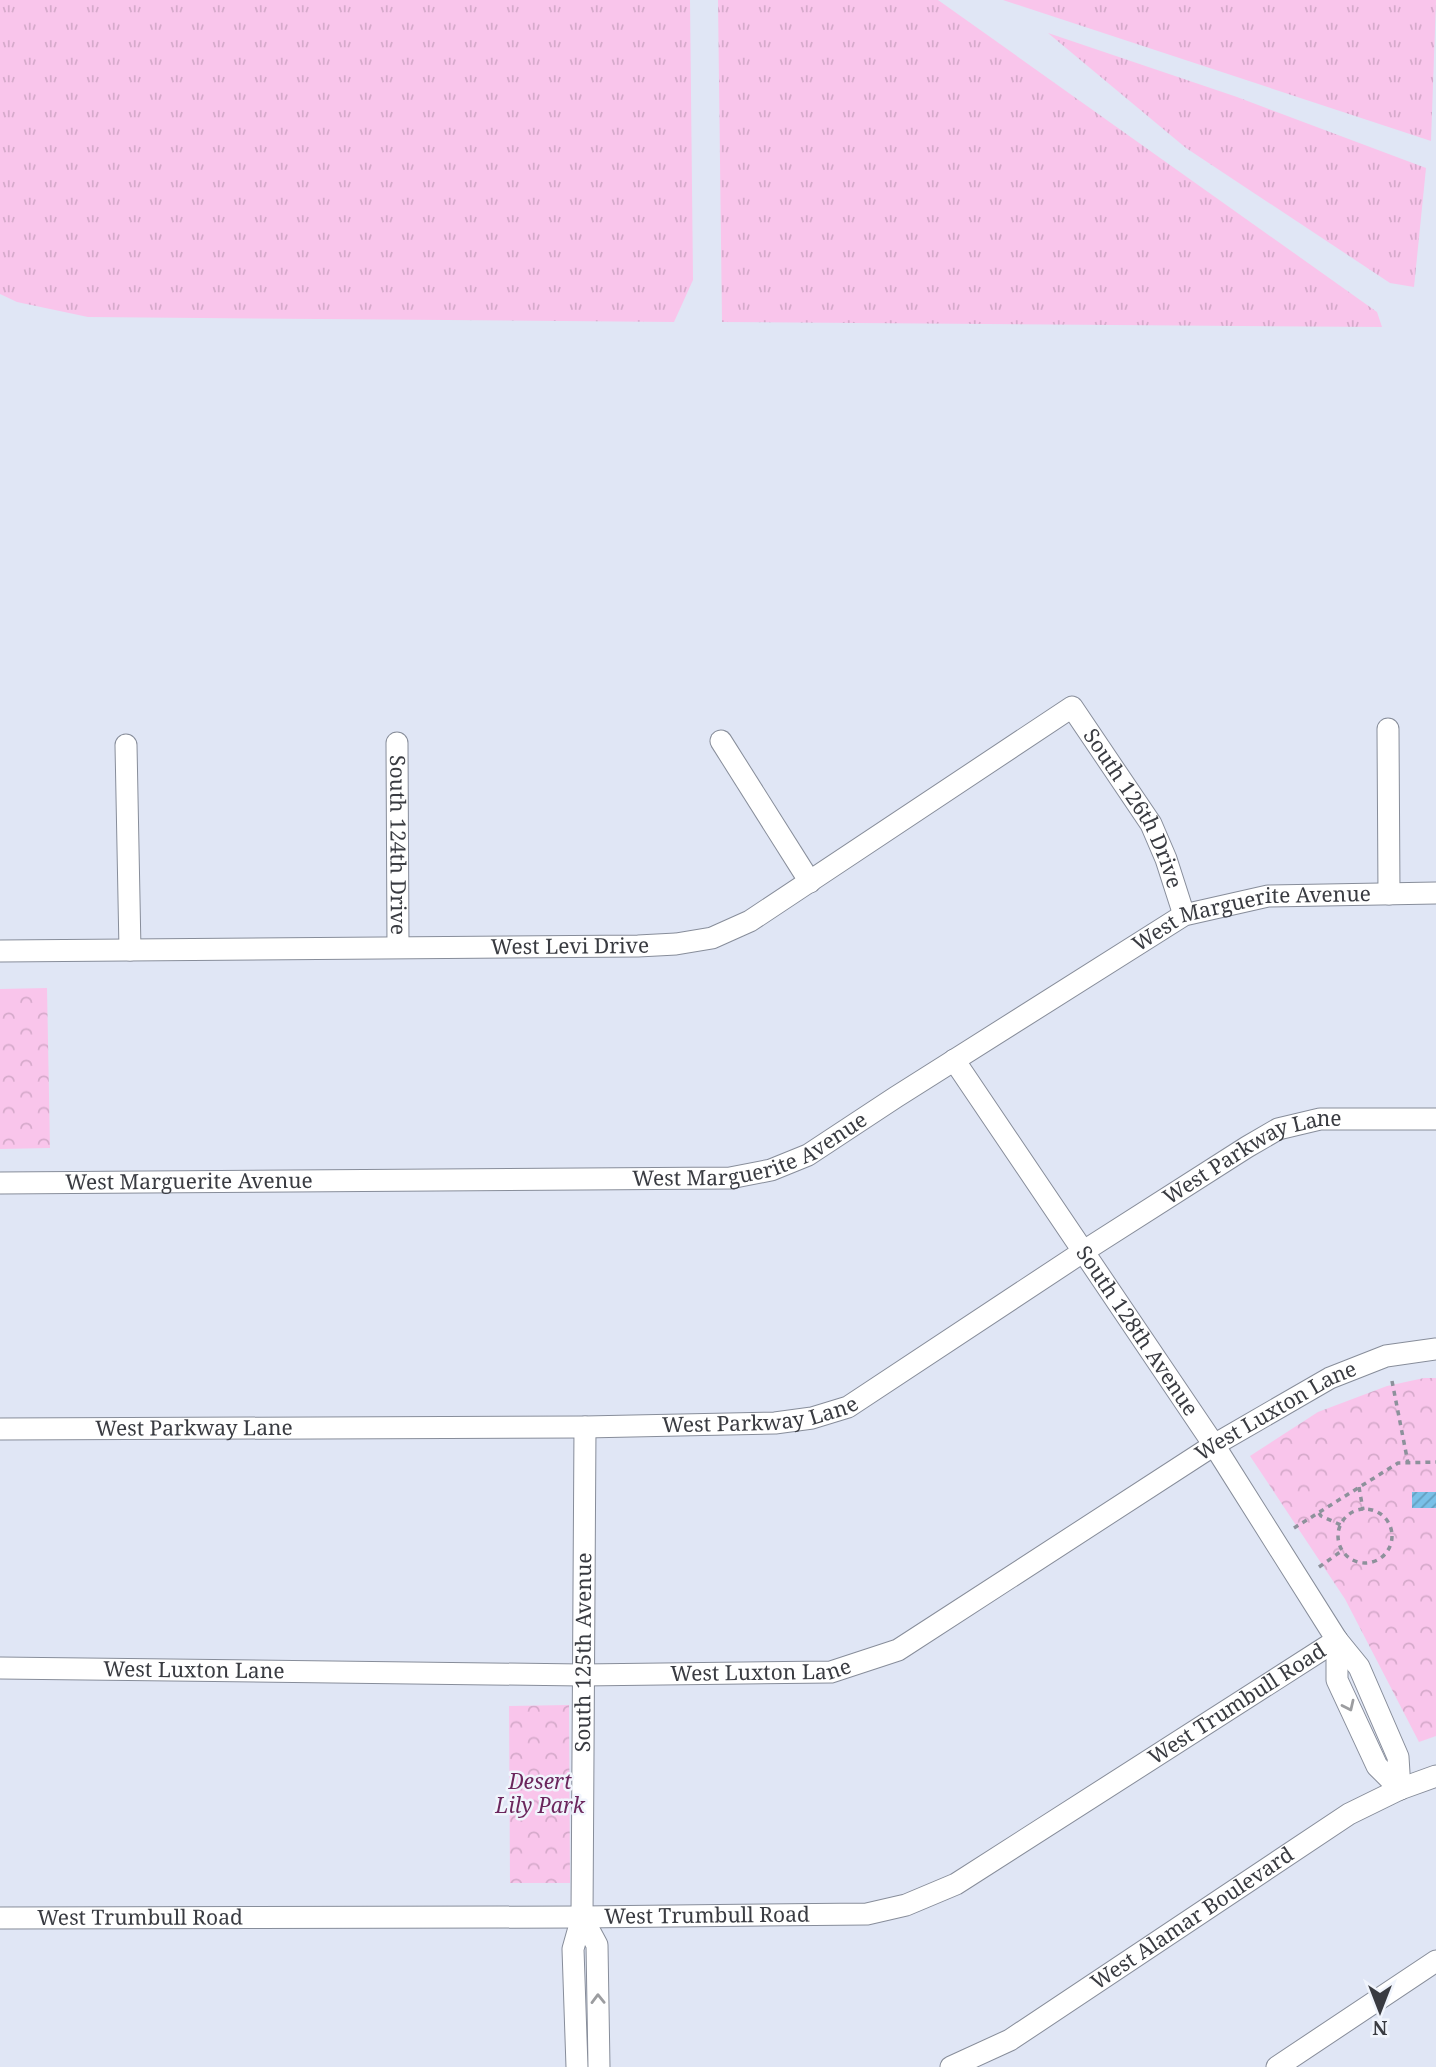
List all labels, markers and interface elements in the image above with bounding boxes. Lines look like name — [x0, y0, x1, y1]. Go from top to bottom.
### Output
street label: South 126th Drive — [1078, 723, 1189, 891]
street label: South 124th Drive — [384, 755, 413, 935]
street label: West Marguerite Avenue — [1126, 879, 1371, 957]
street label: West Levi Drive — [491, 930, 650, 960]
street label: West Parkway Lane — [1157, 1104, 1342, 1210]
street label: West Marguerite Avenue — [632, 1105, 872, 1192]
street label: West Marguerite Avenue — [65, 1166, 313, 1196]
street label: South 128th Avenue — [1070, 1240, 1205, 1421]
street label: West Luxton Lane — [1189, 1354, 1360, 1467]
street label: West Parkway Lane — [662, 1389, 863, 1438]
street label: West Parkway Lane — [95, 1413, 293, 1442]
street label: South 125th Avenue — [568, 1552, 597, 1752]
street label: West Trumbull Road — [1142, 1636, 1331, 1770]
street label: West Luxton Lane — [670, 1651, 855, 1687]
street label: West Luxton Lane — [103, 1654, 285, 1684]
one-way arrow — [1341, 1698, 1355, 1711]
park label: Desert Lily Park — [494, 1767, 586, 1819]
street label: West Alamar Boulevard — [1085, 1840, 1299, 1995]
street label: West Trumbull Road — [604, 1900, 810, 1930]
street label: West Trumbull Road — [37, 1903, 243, 1931]
north arrow — [1345, 1976, 1415, 2046]
one-way arrow — [590, 1993, 606, 2004]
text: N — [1372, 2015, 1387, 2041]

